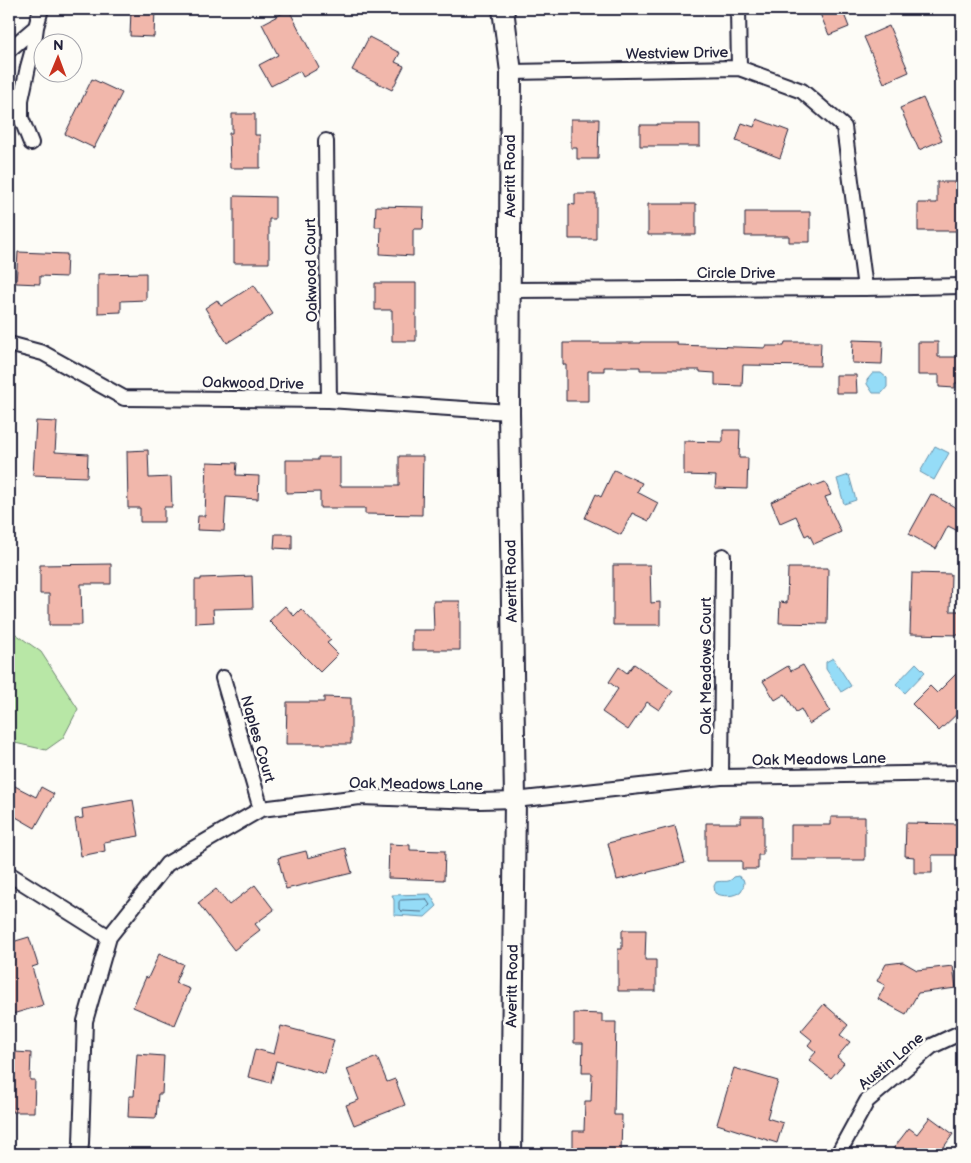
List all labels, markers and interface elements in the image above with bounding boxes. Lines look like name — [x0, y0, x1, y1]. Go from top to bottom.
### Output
north arrow — [32, 32, 82, 82]
text: N — [53, 37, 64, 54]
street label: Westview Drive — [625, 43, 729, 64]
street label: Averitt Road — [501, 134, 520, 218]
street label: Oakwood Court — [301, 217, 322, 322]
street label: Circle Drive — [697, 264, 775, 283]
street label: Oakwood Drive — [202, 373, 304, 394]
street label: Averitt Road — [501, 539, 522, 623]
street label: Oak Meadows Court — [697, 597, 716, 735]
street label: Naples Court — [236, 693, 279, 785]
street label: Oak Meadows Lane — [752, 749, 886, 770]
street label: Oak Meadows Lane — [349, 774, 483, 795]
street label: Averitt Road — [502, 944, 523, 1028]
street label: Austin Lane — [855, 1029, 928, 1094]

